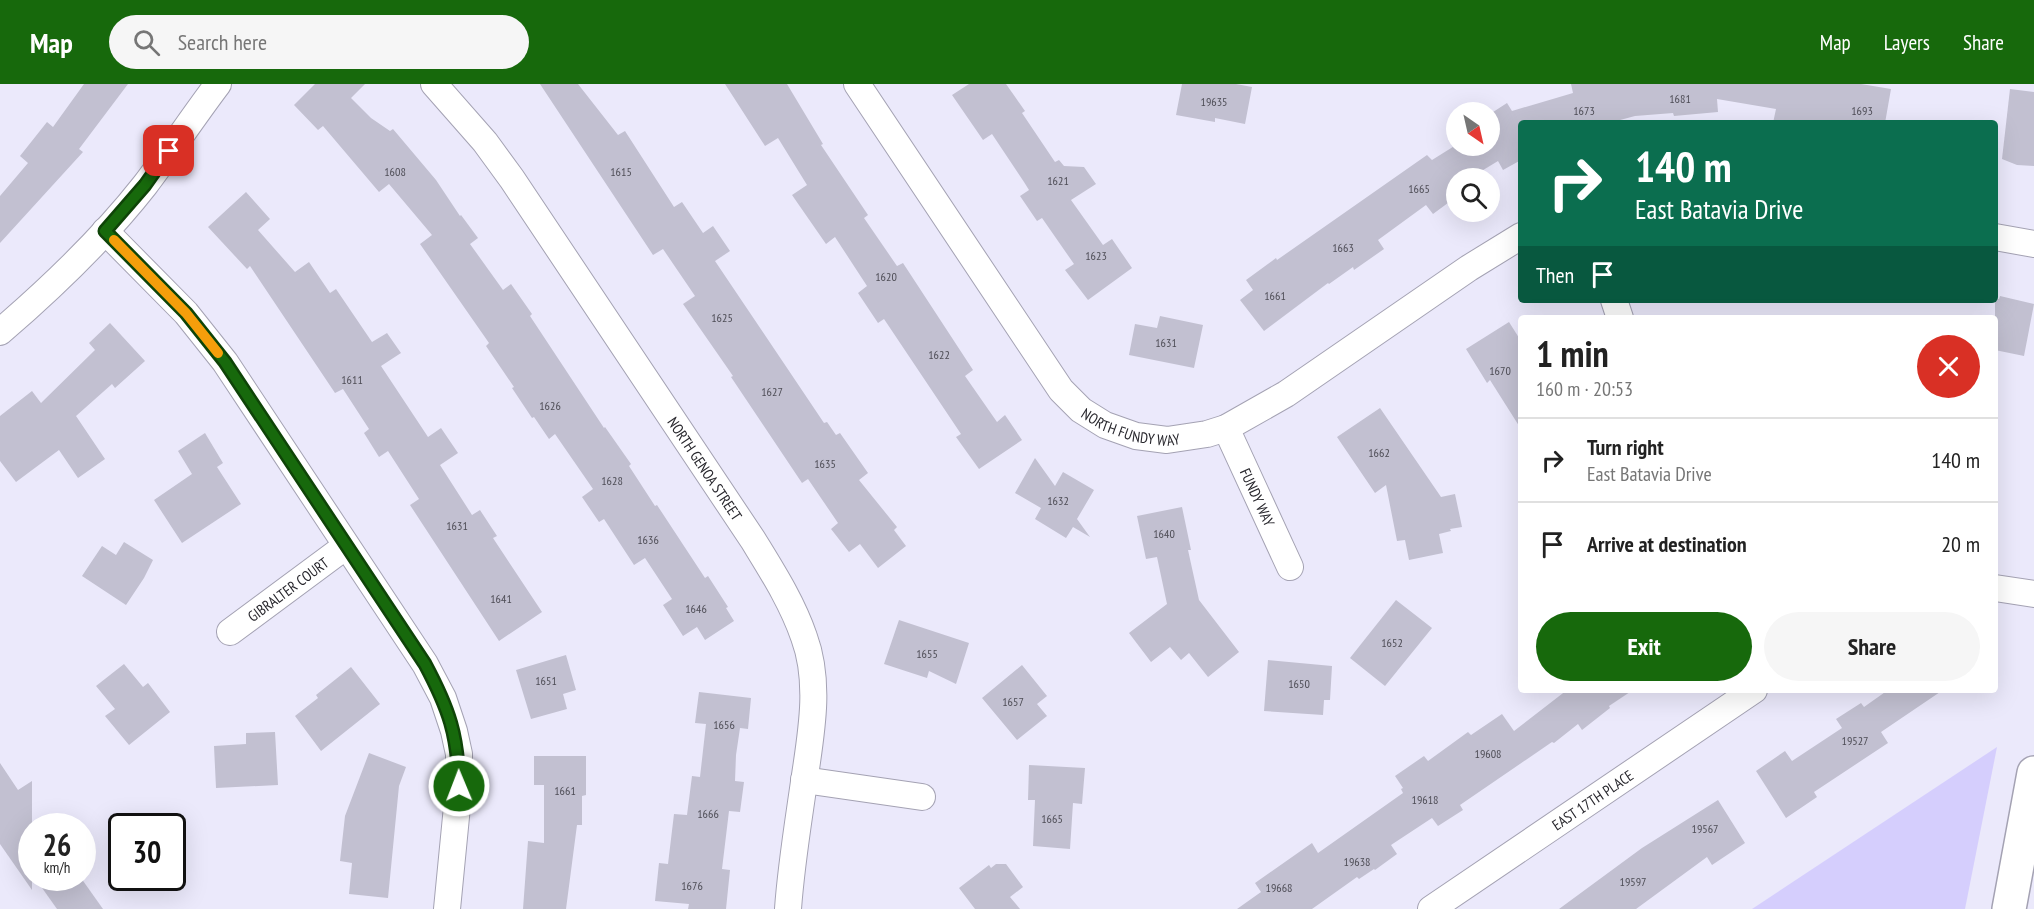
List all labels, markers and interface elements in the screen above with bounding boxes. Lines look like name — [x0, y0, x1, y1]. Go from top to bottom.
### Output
search box — [109, 15, 529, 69]
text: Map — [30, 24, 73, 61]
icon: search — [130, 26, 163, 59]
text: Search here — [178, 28, 267, 56]
text: Map — [1820, 29, 1851, 56]
text: Layers — [1884, 29, 1930, 56]
text: Share — [1963, 29, 2004, 56]
house number: 1681 — [1669, 91, 1691, 106]
house number: 19635 — [1200, 94, 1228, 109]
north arrow — [1446, 102, 1500, 156]
map controls — [1446, 102, 1500, 222]
house number: 1673 — [1573, 103, 1595, 118]
house number: 1693 — [1851, 103, 1873, 118]
pin — [143, 125, 194, 176]
icon: arrive — [152, 134, 185, 167]
text: 140 m — [1635, 139, 1732, 194]
icon: right — [1536, 144, 1614, 222]
house number: 1608 — [384, 164, 406, 179]
house number: 1615 — [610, 164, 632, 179]
button: search — [1446, 168, 1500, 222]
house number: 1621 — [1047, 173, 1069, 188]
house number: 1665 — [1408, 181, 1430, 196]
text: East Batavia Drive — [1635, 192, 1803, 226]
house number: 1663 — [1332, 240, 1354, 255]
house number: 1623 — [1085, 248, 1107, 263]
icon: arrive — [1586, 258, 1619, 291]
text: Then — [1536, 261, 1574, 289]
house number: 1620 — [875, 269, 897, 284]
house number: 1661 — [1264, 288, 1286, 303]
house number: 1625 — [711, 310, 733, 325]
text: 1 min — [1536, 330, 1609, 377]
house number: 1631 — [1155, 335, 1177, 350]
button: close — [1917, 335, 1980, 398]
house number: 1622 — [928, 347, 950, 362]
house number: 1670 — [1489, 363, 1511, 378]
house number: 1611 — [341, 372, 363, 387]
text: 160 m · 20:53 — [1536, 376, 1633, 402]
house number: 1627 — [761, 384, 783, 399]
house number: 1626 — [539, 398, 561, 413]
street label: NORTH FUNDY WAY — [1078, 403, 1181, 449]
street label: NORTH GENOA STREET — [664, 413, 747, 524]
text: Turn right — [1587, 433, 1664, 461]
icon: right — [1536, 444, 1569, 477]
house number: 1662 — [1368, 445, 1390, 460]
text: 140 m — [1931, 446, 1980, 474]
house number: 1635 — [814, 456, 836, 471]
text: East Batavia Drive — [1587, 461, 1712, 487]
street label: FUNDY WAY — [1236, 465, 1279, 529]
house number: 1628 — [601, 473, 623, 488]
house number: 1632 — [1047, 493, 1069, 508]
house number: 1631 — [446, 518, 468, 533]
house number: 1640 — [1153, 526, 1175, 541]
icon: arrive — [1536, 528, 1569, 561]
text: Arrive at destination — [1587, 530, 1747, 558]
text: 20 m — [1941, 530, 1980, 558]
house number: 1636 — [637, 532, 659, 547]
street label: GIBRALTER COURT — [244, 553, 332, 625]
house number: 1641 — [490, 591, 512, 606]
house number: 1646 — [685, 601, 707, 616]
button: Exit — [1536, 612, 1752, 681]
button: Share — [1764, 612, 1980, 681]
house number: 1652 — [1381, 635, 1403, 650]
house number: 1655 — [916, 646, 938, 661]
house number: 1651 — [535, 673, 557, 688]
house number: 1650 — [1288, 676, 1310, 691]
house number: 1657 — [1002, 694, 1024, 709]
house number: 1656 — [713, 717, 735, 732]
house number: 19527 — [1841, 733, 1869, 748]
house number: 19608 — [1474, 746, 1502, 761]
position arrow — [427, 754, 491, 818]
street label: EAST 17TH PLACE — [1548, 765, 1637, 834]
house number: 1661 — [554, 783, 576, 798]
house number: 19618 — [1411, 792, 1439, 807]
house number: 1666 — [697, 806, 719, 821]
house number: 1665 — [1041, 811, 1063, 826]
speed limit sign: 30 — [108, 813, 186, 891]
house number: 19567 — [1691, 821, 1719, 836]
text: 26 — [43, 825, 71, 864]
house number: 19638 — [1343, 854, 1371, 869]
text: km/h — [44, 858, 70, 877]
house number: 19597 — [1619, 874, 1647, 889]
house number: 1676 — [681, 878, 703, 893]
house number: 19668 — [1265, 880, 1293, 895]

